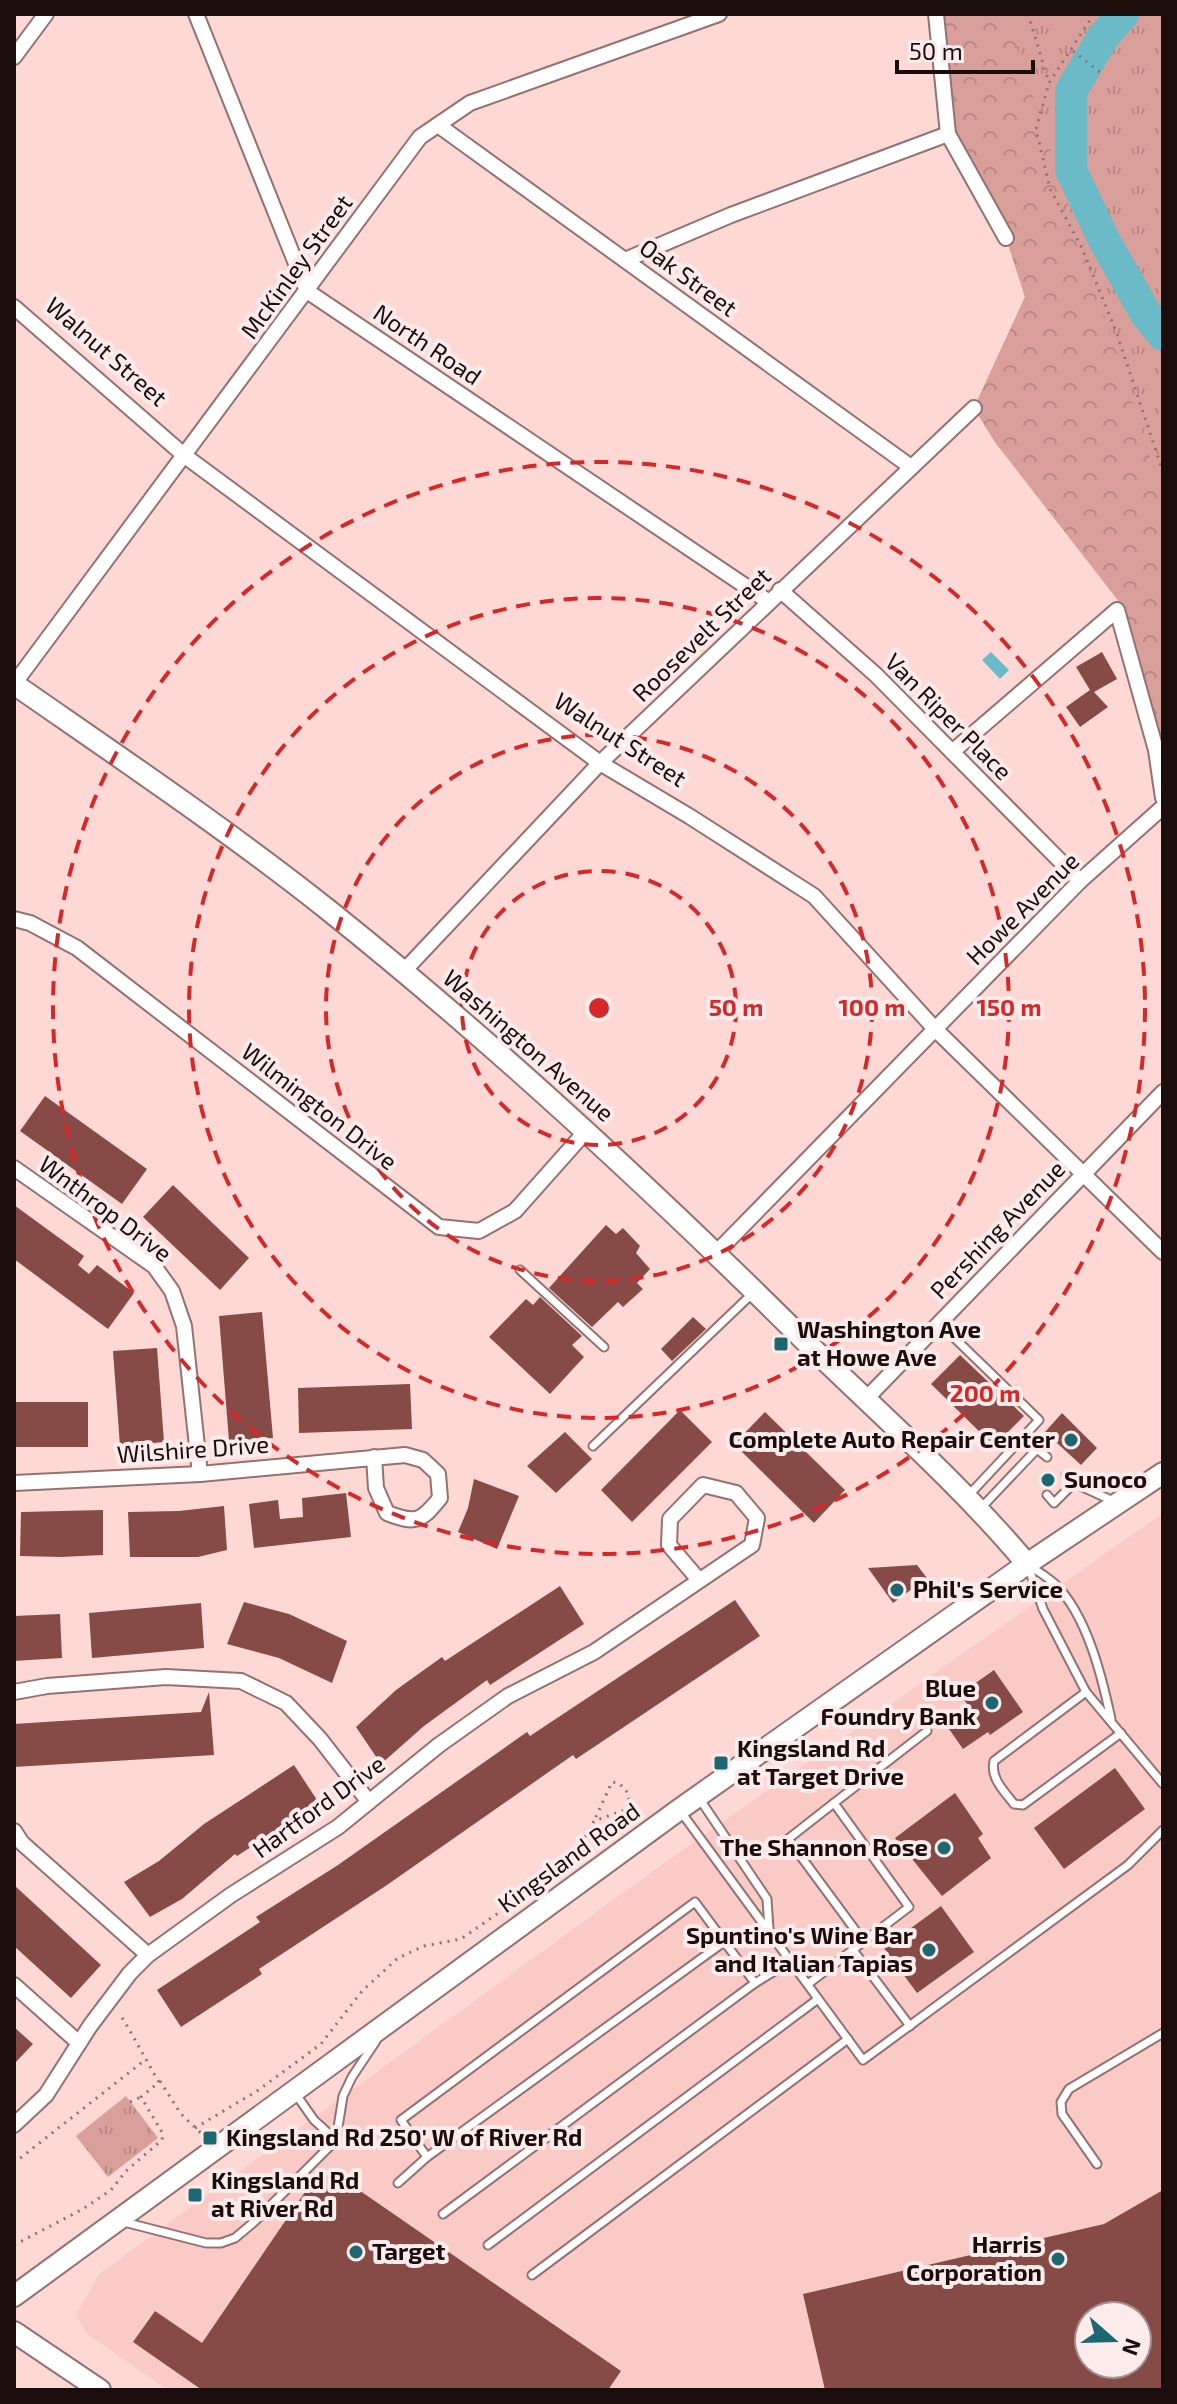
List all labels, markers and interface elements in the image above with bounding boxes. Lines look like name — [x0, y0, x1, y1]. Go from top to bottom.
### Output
scale bar — [897, 24, 1033, 74]
text: 50 m — [909, 36, 963, 65]
street label: McKinley Street — [234, 188, 358, 344]
street label: Oak Street — [635, 232, 743, 322]
street label: Walnut Street — [40, 290, 174, 412]
street label: North Road — [368, 297, 487, 390]
street label: Roosevelt Street — [626, 561, 776, 707]
street label: Van Riper Place — [880, 647, 1018, 785]
street label: Walnut Street — [549, 685, 692, 792]
street label: Howe Avenue — [960, 846, 1084, 970]
street label: Washington Avenue — [438, 963, 620, 1127]
text: 50 m — [709, 992, 763, 1021]
text: 100 m — [839, 992, 905, 1021]
text: 150 m — [976, 992, 1042, 1021]
centre of rings — [585, 994, 613, 1022]
street label: Wilmington Drive — [236, 1036, 403, 1175]
street label: Wnthrop Drive — [34, 1148, 178, 1267]
street label: Pershing Avenue — [924, 1154, 1070, 1304]
place label: Washington Ave at Howe Ave — [797, 1314, 981, 1371]
marker: Washington Ave at Howe Ave — [772, 1335, 790, 1353]
text: 200 m — [950, 1378, 1020, 1407]
place label: Complete Auto Repair Center — [728, 1424, 1056, 1453]
street label: Wilshire Drive — [116, 1429, 270, 1468]
marker: Complete Auto Repair Center — [1062, 1431, 1080, 1449]
place label: Sunoco — [1064, 1464, 1147, 1493]
marker: Sunoco — [1039, 1471, 1057, 1489]
place label: Phil's Service — [913, 1574, 1063, 1603]
marker: Phil's Service — [888, 1581, 906, 1599]
place label: Blue Foundry Bank — [821, 1673, 977, 1730]
marker: Blue Foundry Bank — [983, 1694, 1001, 1712]
place label: Kingsland Rd at Target Drive — [737, 1733, 904, 1790]
street label: Hartford Drive — [246, 1748, 390, 1863]
marker: Kingsland Rd at Target Drive — [712, 1754, 730, 1772]
street label: Kingsland Road — [492, 1796, 645, 1918]
place label: The Shannon Rose — [720, 1832, 928, 1861]
marker: The Shannon Rose — [935, 1839, 953, 1857]
place label: Spuntino's Wine Bar and Italian Tapias — [686, 1920, 914, 1977]
marker: Spuntino's Wine Bar and Italian Tapias — [920, 1941, 938, 1959]
place label: Kingsland Rd 250' W of River Rd — [226, 2122, 582, 2151]
marker: Kingsland Rd 250' W of River Rd — [201, 2129, 219, 2147]
place label: Kingsland Rd at River Rd — [211, 2165, 359, 2222]
marker: Kingsland Rd at River Rd — [186, 2186, 204, 2204]
place label: Harris Corporation — [906, 2229, 1042, 2286]
place label: Target — [372, 2236, 446, 2265]
marker: Target — [347, 2243, 365, 2261]
marker: Harris Corporation — [1049, 2250, 1067, 2268]
north arrow — [1073, 2300, 1153, 2380]
text: N — [1118, 2335, 1148, 2359]

